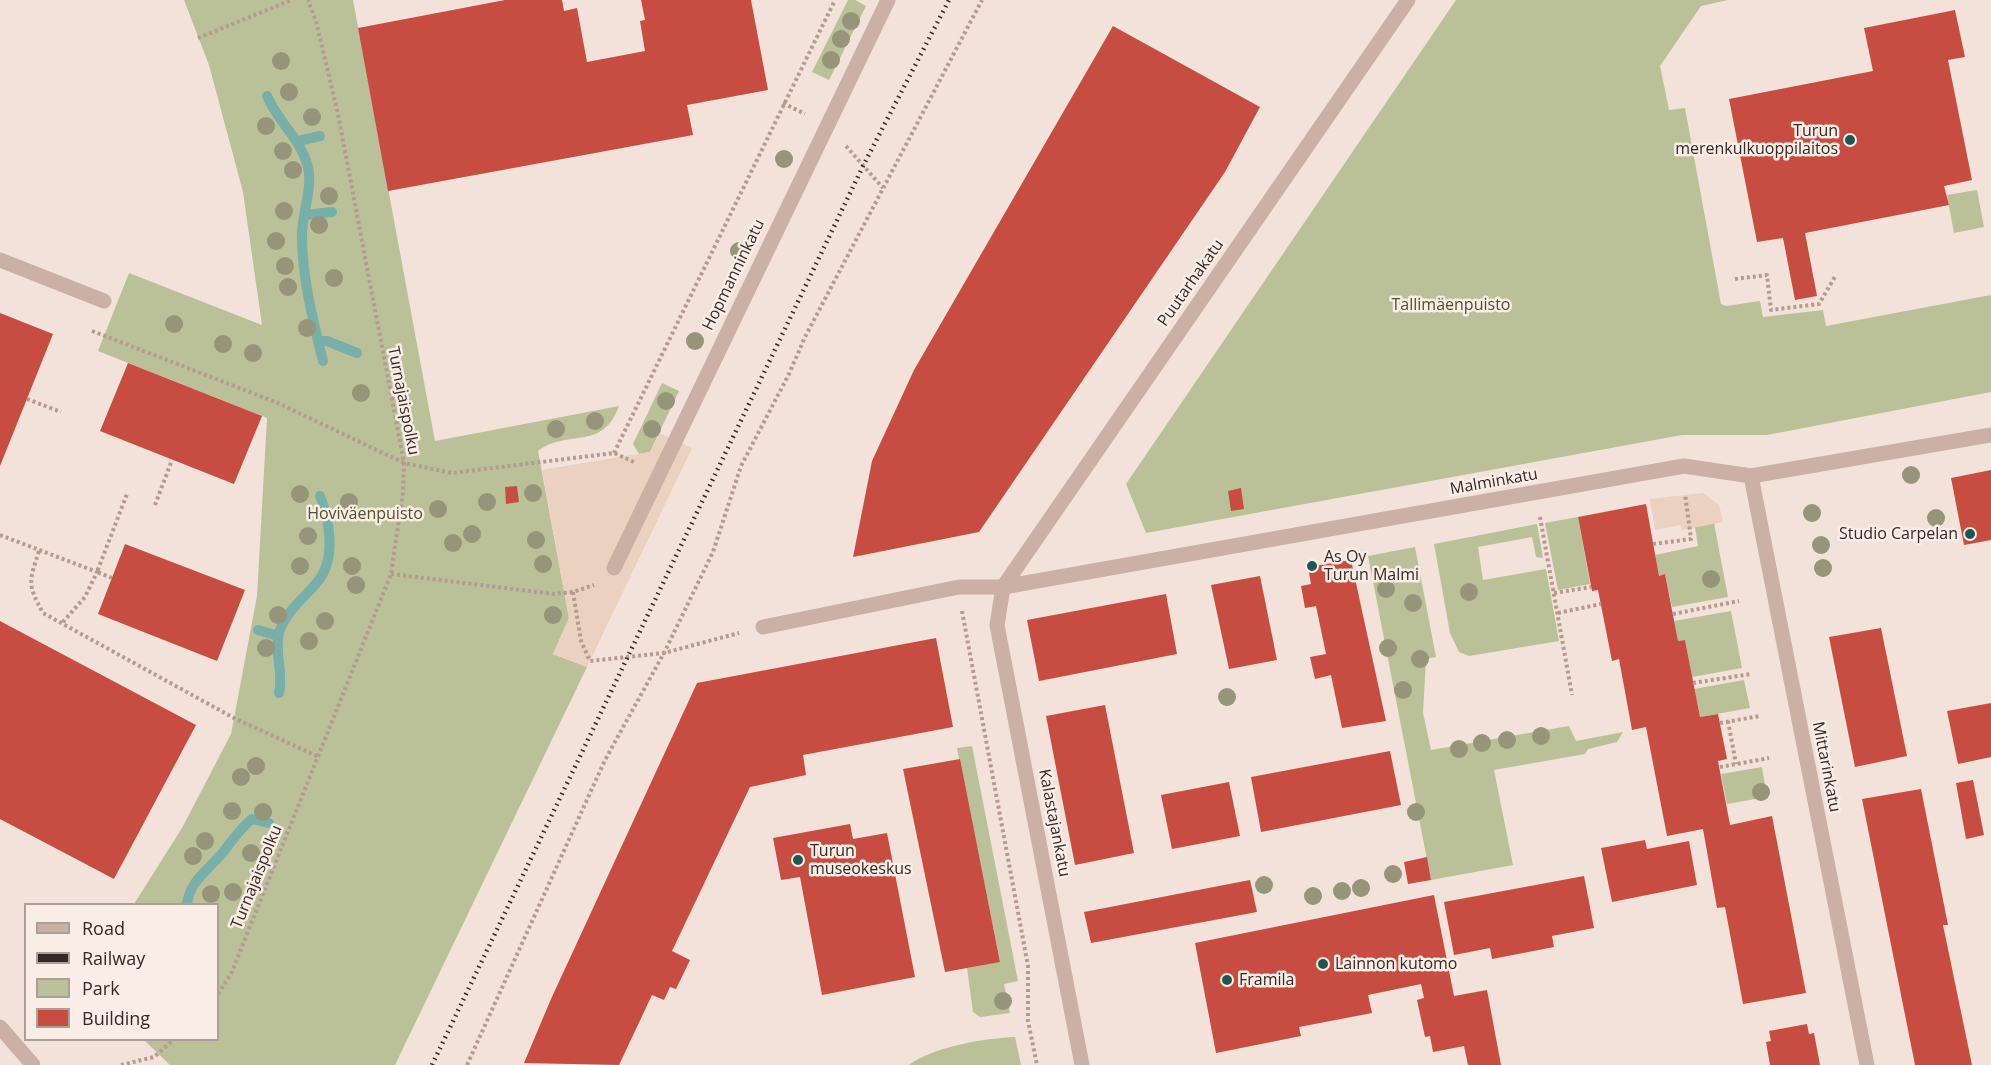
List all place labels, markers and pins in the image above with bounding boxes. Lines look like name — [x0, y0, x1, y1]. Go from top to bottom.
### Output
place label: Turun merenkulkuoppilaitos — [1675, 121, 1838, 159]
marker: Turun merenkulkuoppilaitos — [1843, 133, 1857, 147]
place label: Studio Carpelan — [1839, 524, 1958, 544]
marker: Studio Carpelan — [1963, 527, 1977, 541]
place label: As Oy Turun Malmi — [1324, 547, 1419, 585]
marker: As Oy Turun Malmi — [1305, 559, 1319, 573]
place label: Turun museokeskus — [810, 841, 912, 879]
marker: Turun museokeskus — [791, 853, 805, 867]
place label: Lainnon kutomo — [1335, 954, 1457, 974]
marker: Lainnon kutomo — [1316, 957, 1330, 971]
place label: Framila — [1239, 970, 1294, 990]
marker: Framila — [1220, 973, 1234, 987]

